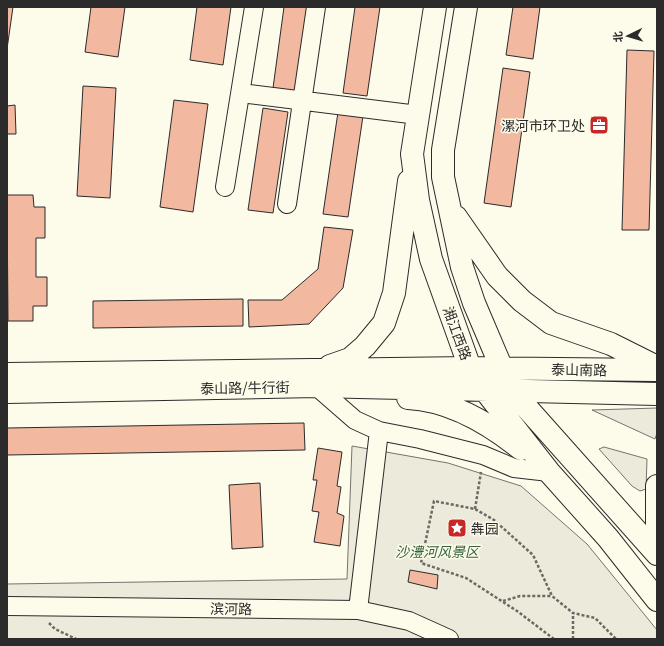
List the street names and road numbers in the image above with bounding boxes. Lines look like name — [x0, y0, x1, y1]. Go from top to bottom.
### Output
street label: 湘江西路 — [439, 303, 477, 363]
street label: 泰山南路 — [551, 359, 607, 379]
street label: 泰山路/牛行街 — [200, 376, 290, 398]
street label: 滨河路 — [210, 598, 252, 618]

